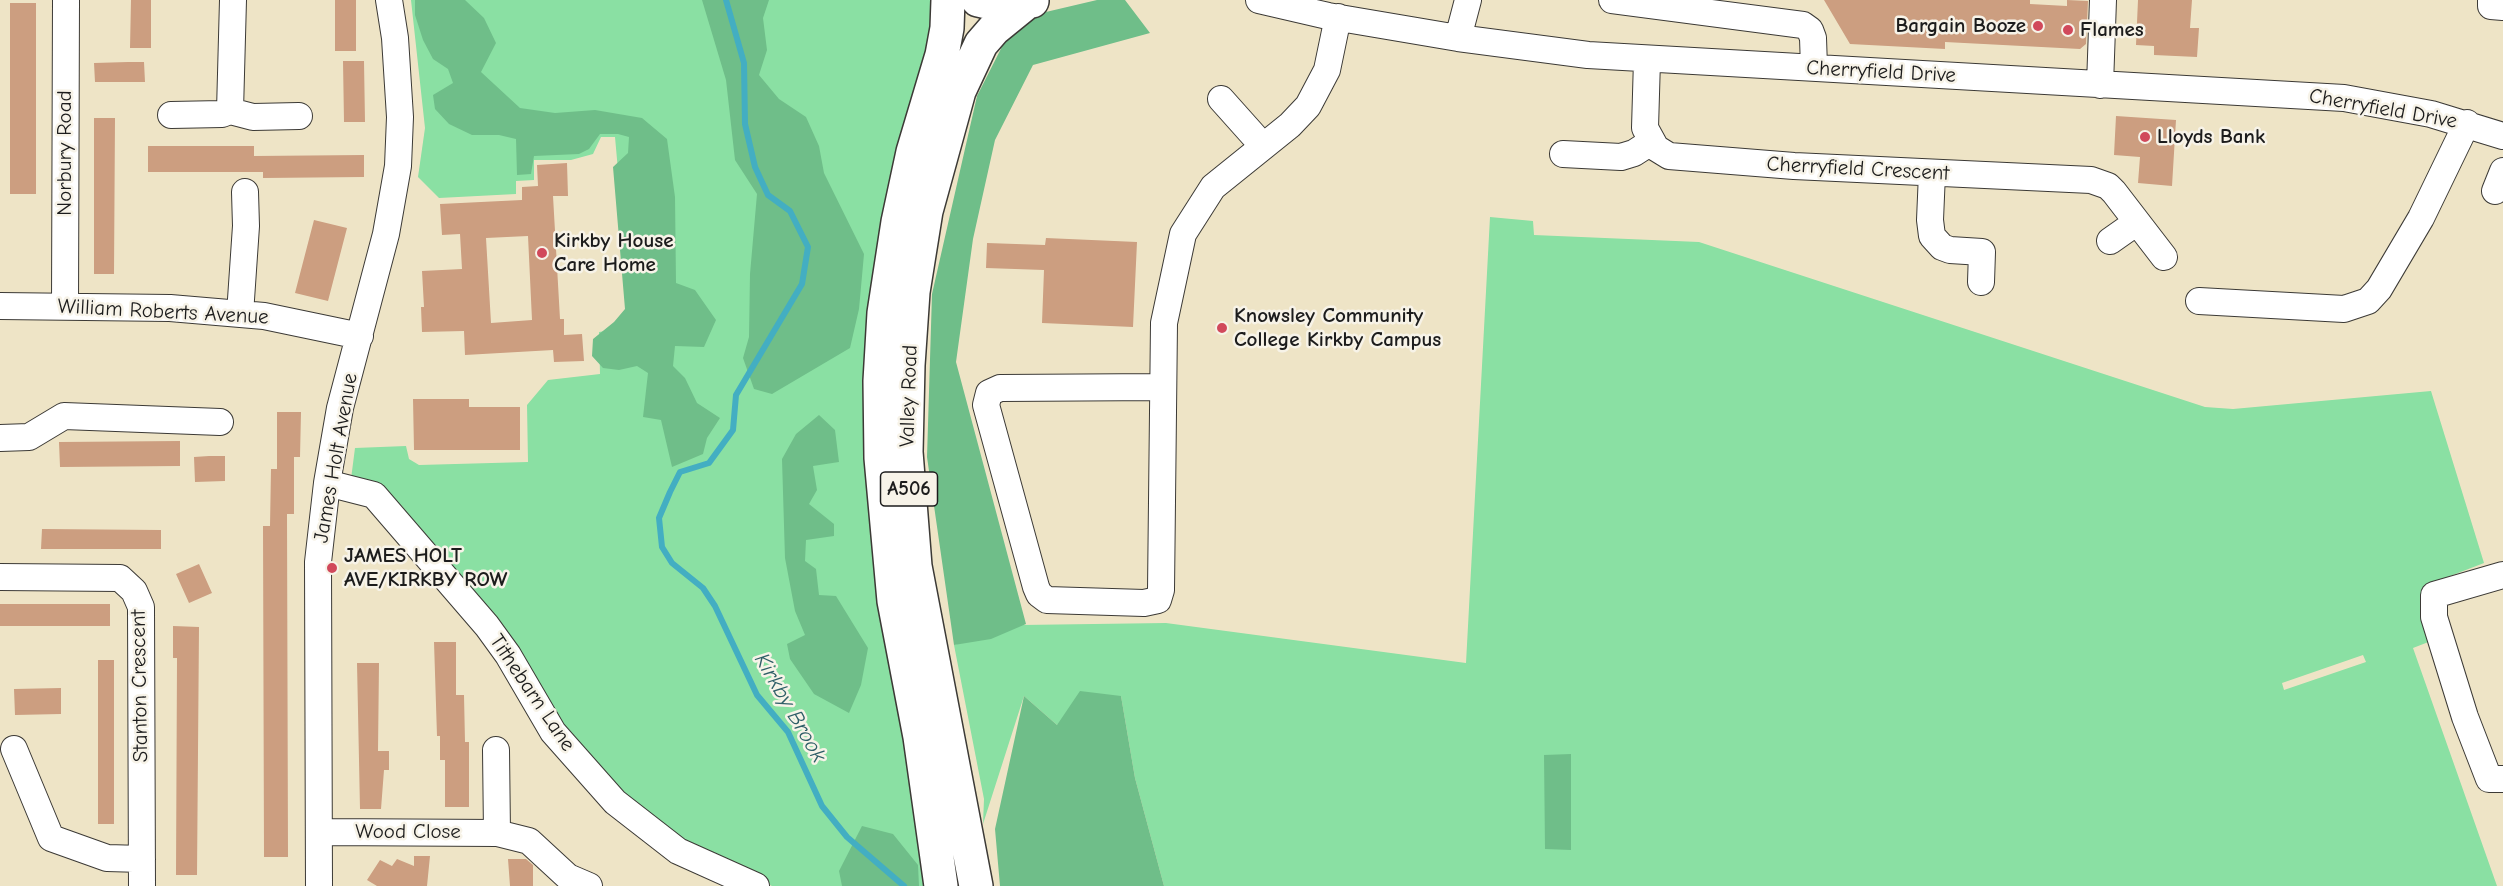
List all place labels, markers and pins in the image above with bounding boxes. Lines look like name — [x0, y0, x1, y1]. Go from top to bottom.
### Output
place label: Bargain Booze — [1895, 13, 2026, 39]
place label: Flames — [2080, 17, 2144, 43]
marker: Bargain Booze — [2031, 19, 2045, 33]
marker: Flames — [2061, 23, 2075, 37]
place label: Lloyds Bank — [2157, 124, 2265, 150]
marker: Lloyds Bank — [2138, 130, 2152, 144]
place label: Kirkby House Care Home — [554, 228, 674, 278]
marker: Kirkby House Care Home — [535, 246, 549, 260]
place label: Knowsley Community College Kirkby Campus — [1234, 303, 1441, 353]
marker: Knowsley Community College Kirkby Campus — [1215, 321, 1229, 335]
place label: JAMES HOLT AVE/KIRKBY ROW — [344, 543, 507, 593]
marker: JAMES HOLT AVE/KIRKBY ROW — [325, 561, 339, 575]

